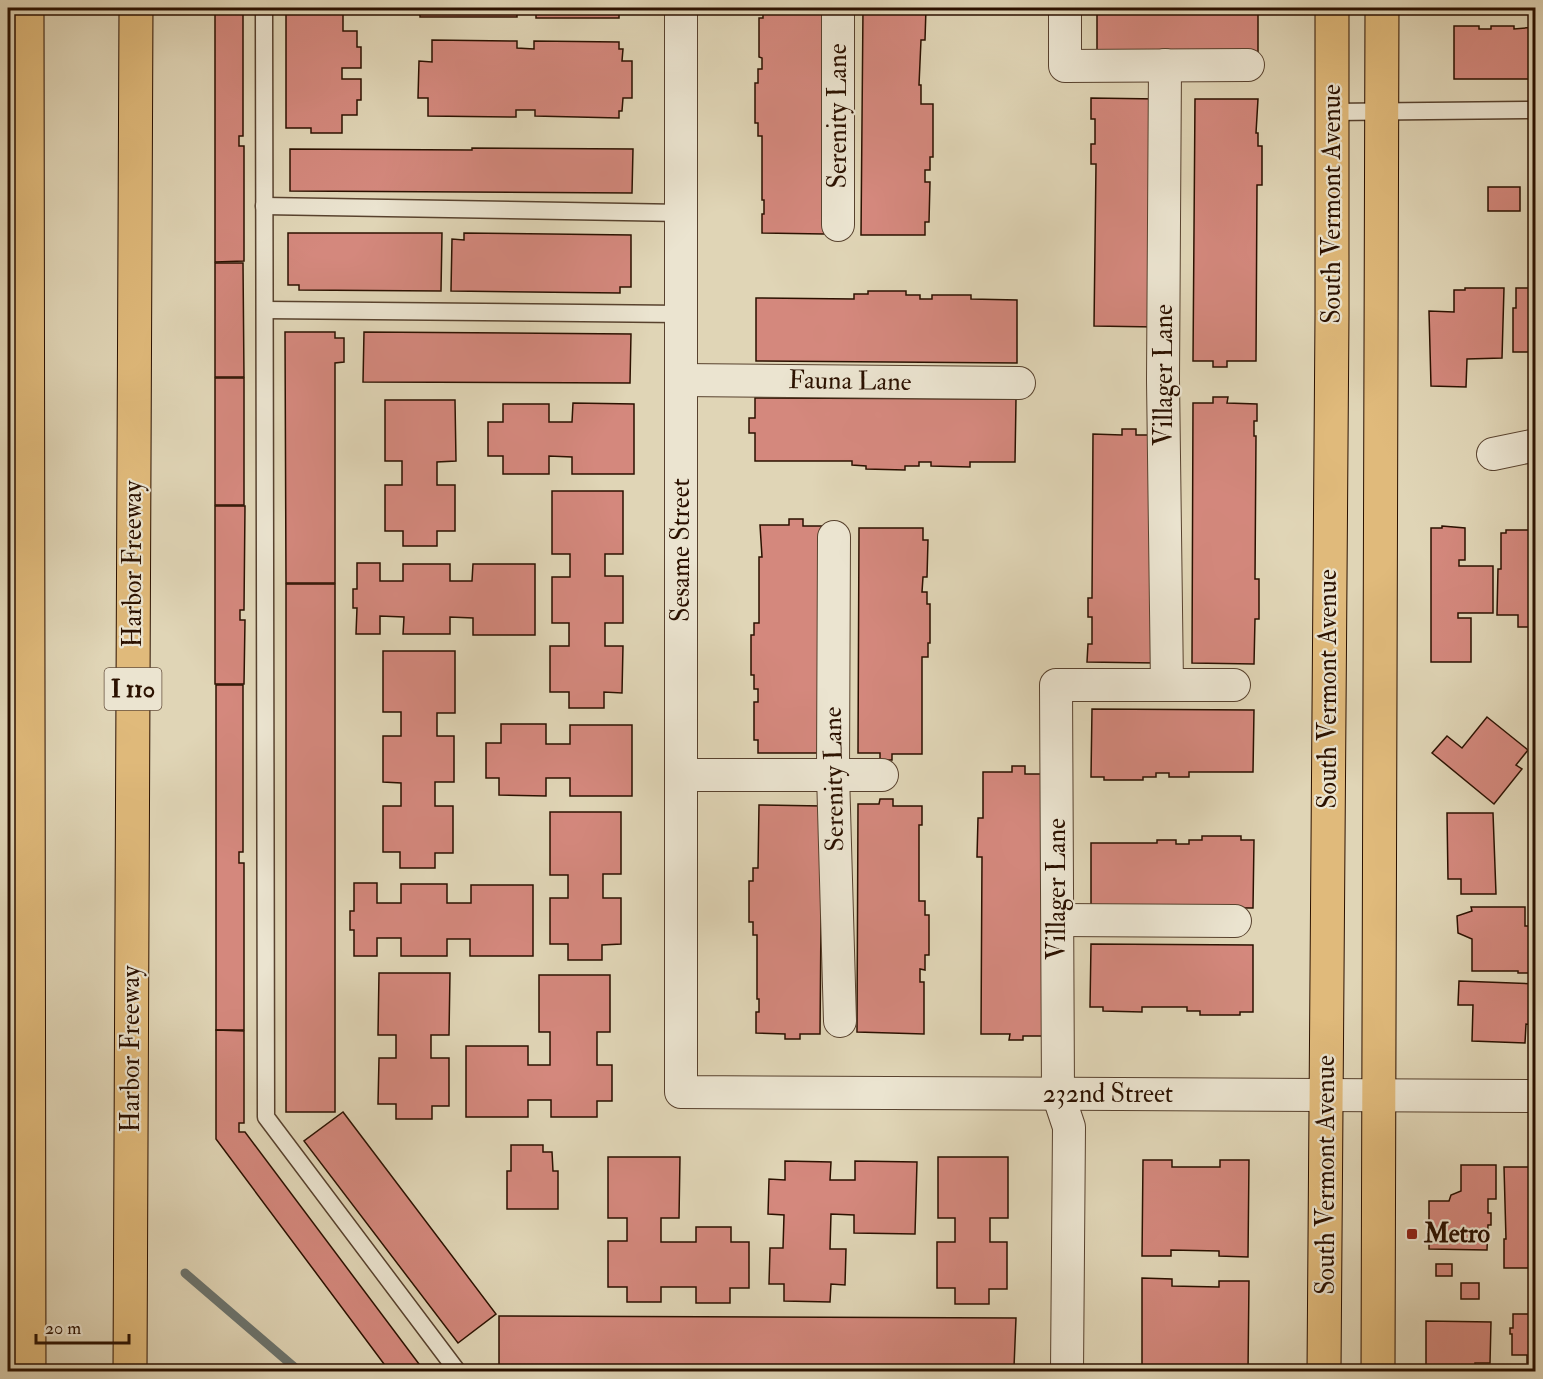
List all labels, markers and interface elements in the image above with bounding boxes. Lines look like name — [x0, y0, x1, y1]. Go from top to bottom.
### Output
street label: Serenity Lane — [822, 43, 854, 189]
street label: South Vermont Avenue — [1316, 84, 1348, 324]
street label: Villager Lane — [1148, 304, 1180, 446]
street label: Fauna Lane — [788, 364, 912, 398]
street label: Sesame Street — [665, 478, 697, 622]
street label: Harbor Freeway — [117, 480, 149, 647]
street label: South Vermont Avenue — [1312, 569, 1344, 809]
road number: I 110 — [104, 668, 162, 710]
street label: Serenity Lane — [817, 706, 851, 852]
street label: Villager Lane — [1041, 818, 1073, 960]
street label: Harbor Freeway — [115, 965, 147, 1132]
street label: South Vermont Avenue — [1310, 1055, 1342, 1295]
street label: 232nd Street — [1043, 1078, 1173, 1110]
place label: Metro — [1423, 1218, 1491, 1250]
marker: Metro — [1405, 1227, 1419, 1241]
scale bar — [36, 1307, 129, 1345]
text: 20 m — [45, 1317, 81, 1340]

